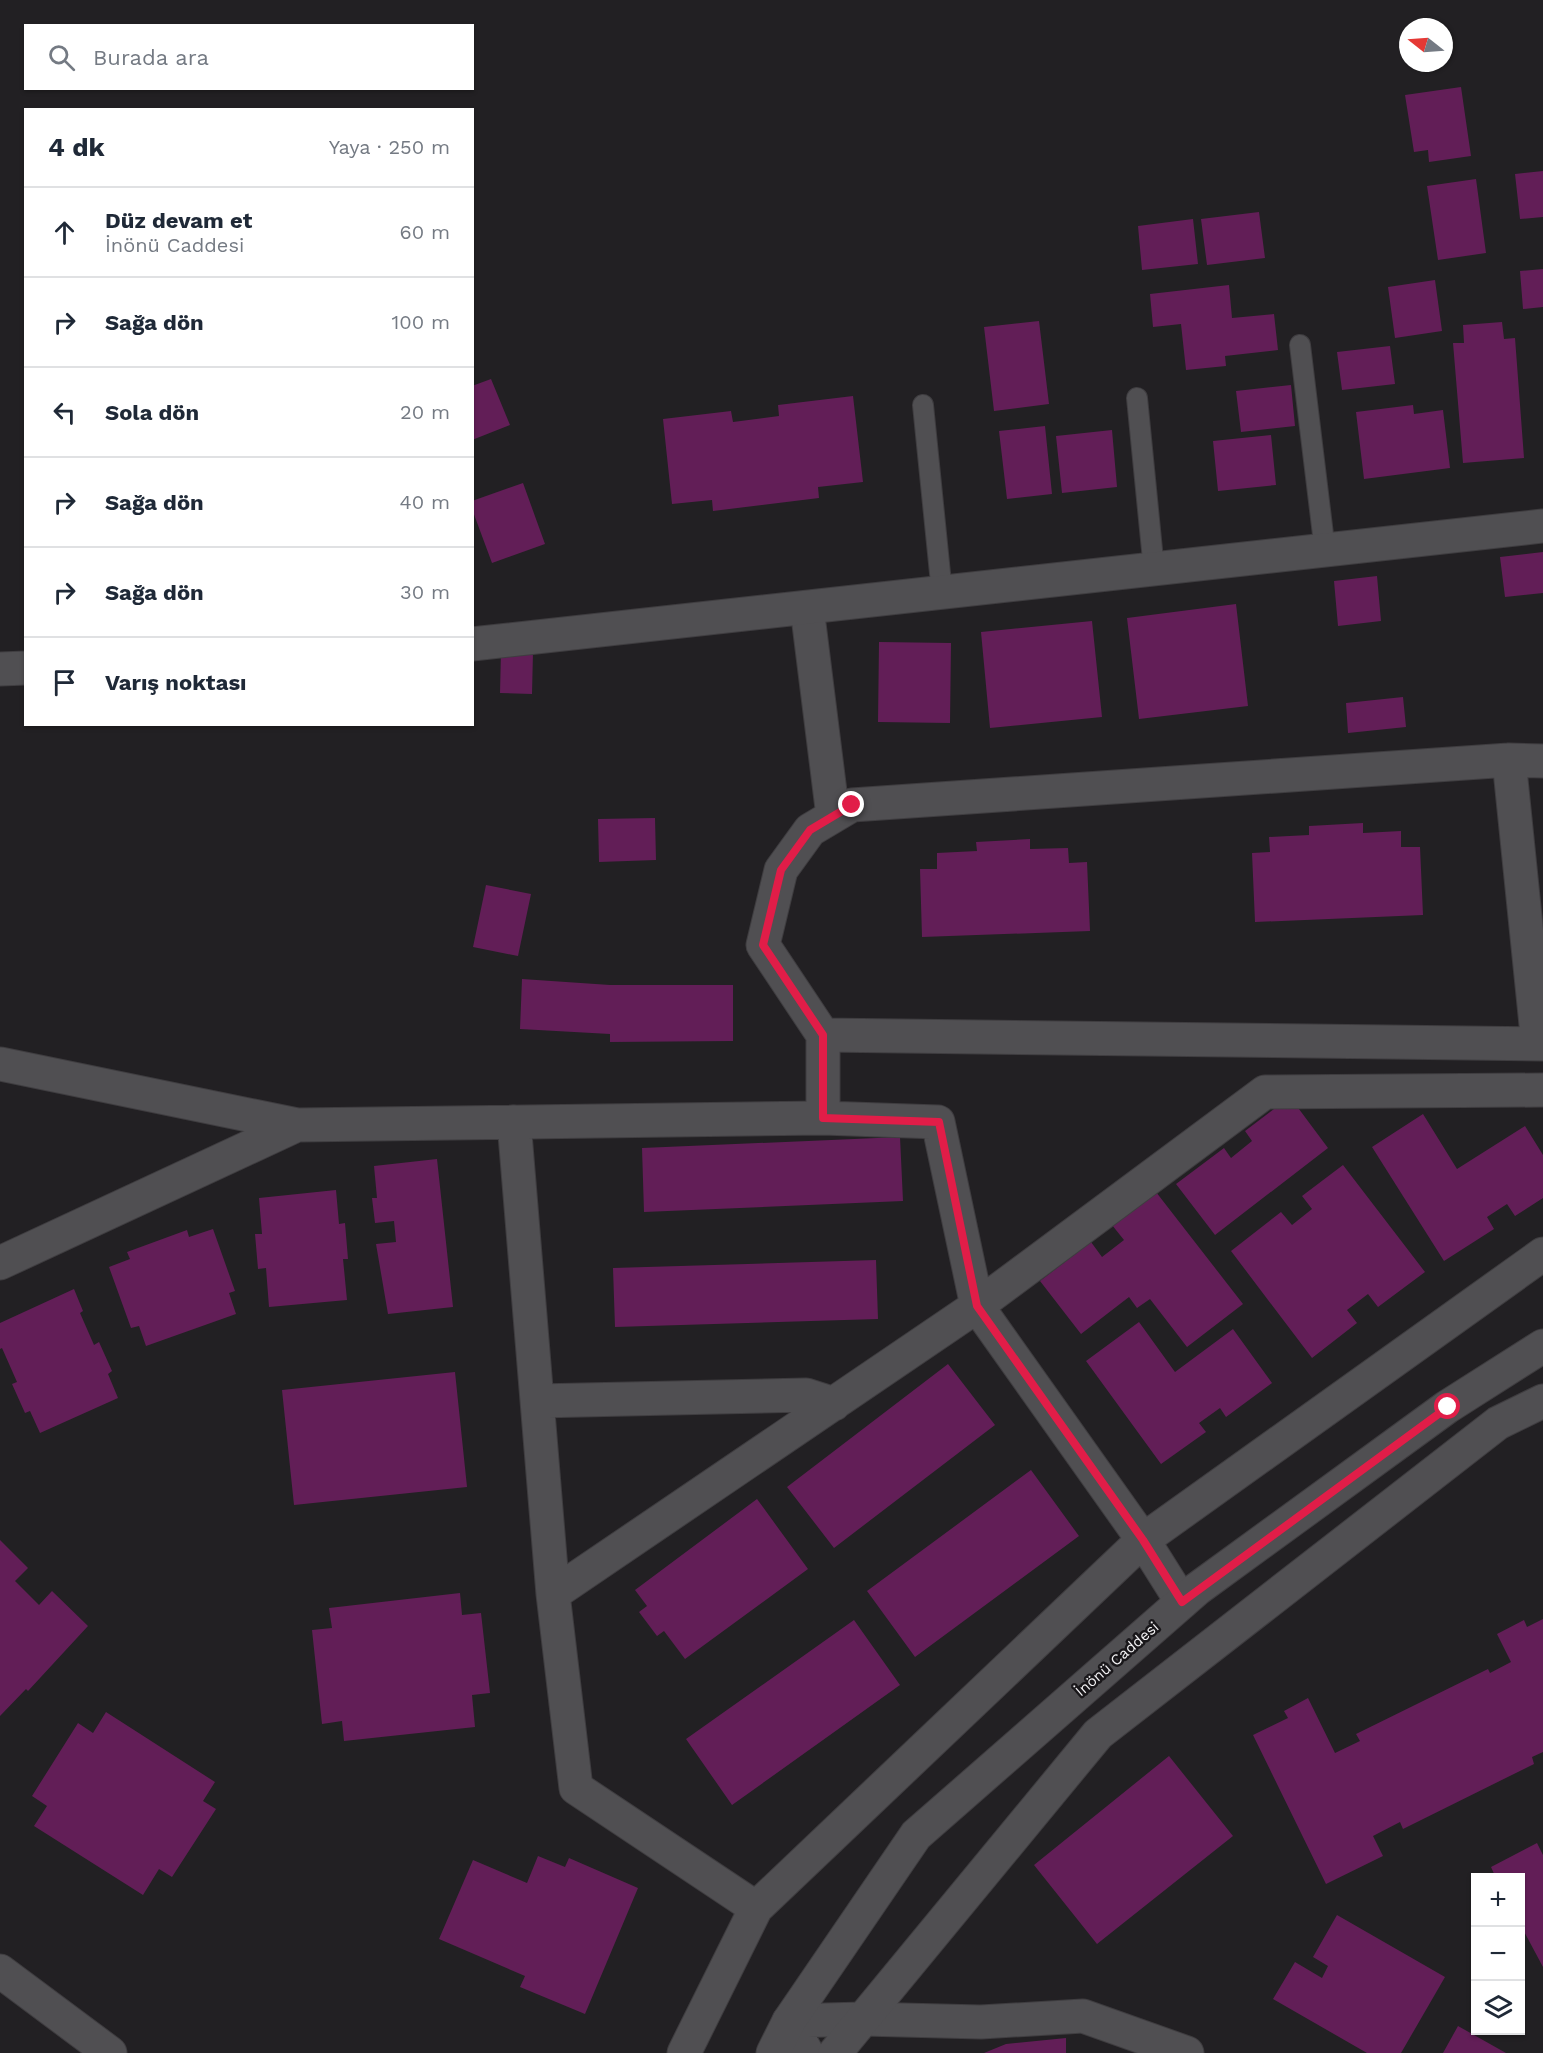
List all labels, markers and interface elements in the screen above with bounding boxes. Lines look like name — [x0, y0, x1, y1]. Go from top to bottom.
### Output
north arrow — [1399, 18, 1453, 72]
search box — [24, 24, 474, 90]
icon: search — [45, 41, 78, 74]
text: Burada ara — [93, 45, 209, 70]
text: 4 dk — [48, 132, 105, 162]
text: Yaya · 250 m — [329, 135, 450, 159]
text: Düz devam et — [105, 208, 252, 233]
icon: ahead — [48, 216, 81, 249]
text: 60 m — [400, 220, 450, 244]
text: İnönü Caddesi — [105, 233, 244, 257]
icon: right — [48, 306, 81, 339]
text: Sağa dön — [105, 310, 204, 335]
text: 100 m — [391, 310, 450, 334]
icon: left — [48, 396, 81, 429]
text: Sola dön — [105, 400, 199, 425]
text: 20 m — [400, 400, 450, 424]
icon: right — [48, 486, 81, 519]
text: Sağa dön — [105, 490, 204, 515]
text: 40 m — [399, 490, 450, 514]
icon: right — [48, 576, 81, 609]
text: Sağa dön — [105, 580, 204, 605]
text: 30 m — [400, 580, 450, 604]
icon: arrive — [48, 666, 81, 699]
text: Varış noktası — [105, 670, 247, 695]
route end — [838, 791, 864, 817]
route start — [1434, 1393, 1460, 1419]
street label: İnönü Caddesi — [1072, 1618, 1162, 1700]
map controls — [1471, 1873, 1525, 2035]
button: + — [1471, 1873, 1525, 1927]
button: − — [1471, 1927, 1525, 1981]
button: layers — [1471, 1981, 1525, 2035]

